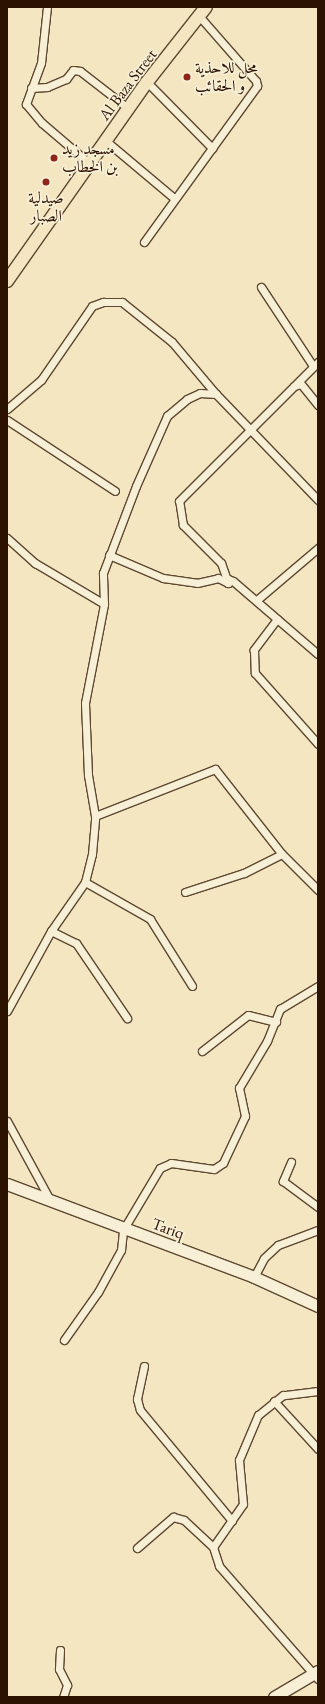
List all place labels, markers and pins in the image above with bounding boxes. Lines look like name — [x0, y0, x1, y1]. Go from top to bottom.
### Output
place label: محل للاحذية و الحقائب — [195, 58, 258, 96]
marker: محل للاحذية و الحقائب — [182, 72, 192, 82]
place label: مسجد زيد بن الخطاب — [62, 139, 118, 177]
marker: مسجد زيد بن الخطاب — [49, 153, 59, 163]
marker: صيدلية الصبار — [41, 177, 51, 187]
place label: صيدلية الصبار — [28, 188, 64, 226]

